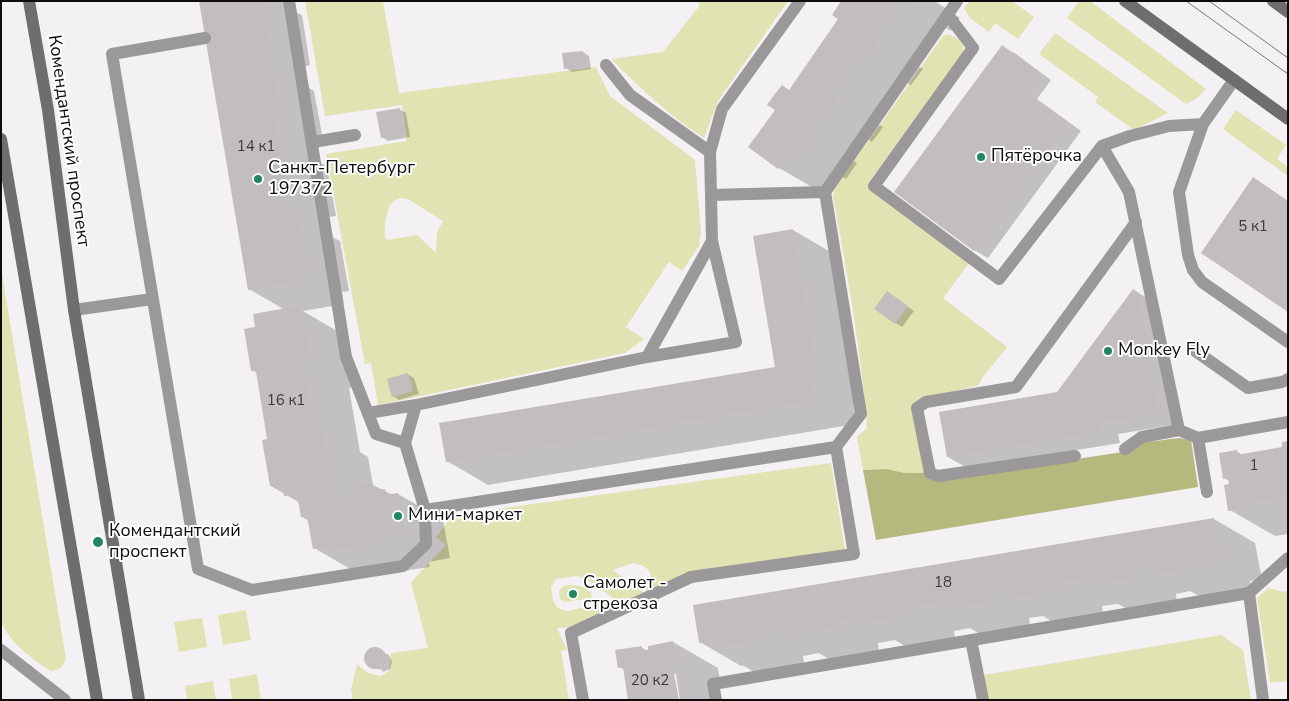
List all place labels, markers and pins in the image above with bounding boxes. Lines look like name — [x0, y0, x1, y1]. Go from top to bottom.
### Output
place label: Пятёрочка — [991, 146, 1082, 168]
marker: Пятёрочка — [975, 151, 987, 163]
place label: Санкт-Петербург 197372 — [268, 158, 415, 200]
marker: Санкт-Петербург 197372 — [252, 173, 264, 185]
place label: Monkey Fly — [1118, 340, 1210, 362]
marker: Monkey Fly — [1102, 345, 1114, 357]
place label: Мини-маркет — [408, 505, 522, 527]
marker: Мини-маркет — [392, 510, 404, 522]
place label: Комендантский проспект — [109, 521, 241, 564]
marker: Комендантский проспект — [91, 535, 105, 549]
place label: Самолет - стрекоза — [583, 573, 667, 616]
marker: Самолет - стрекоза — [567, 588, 579, 600]

